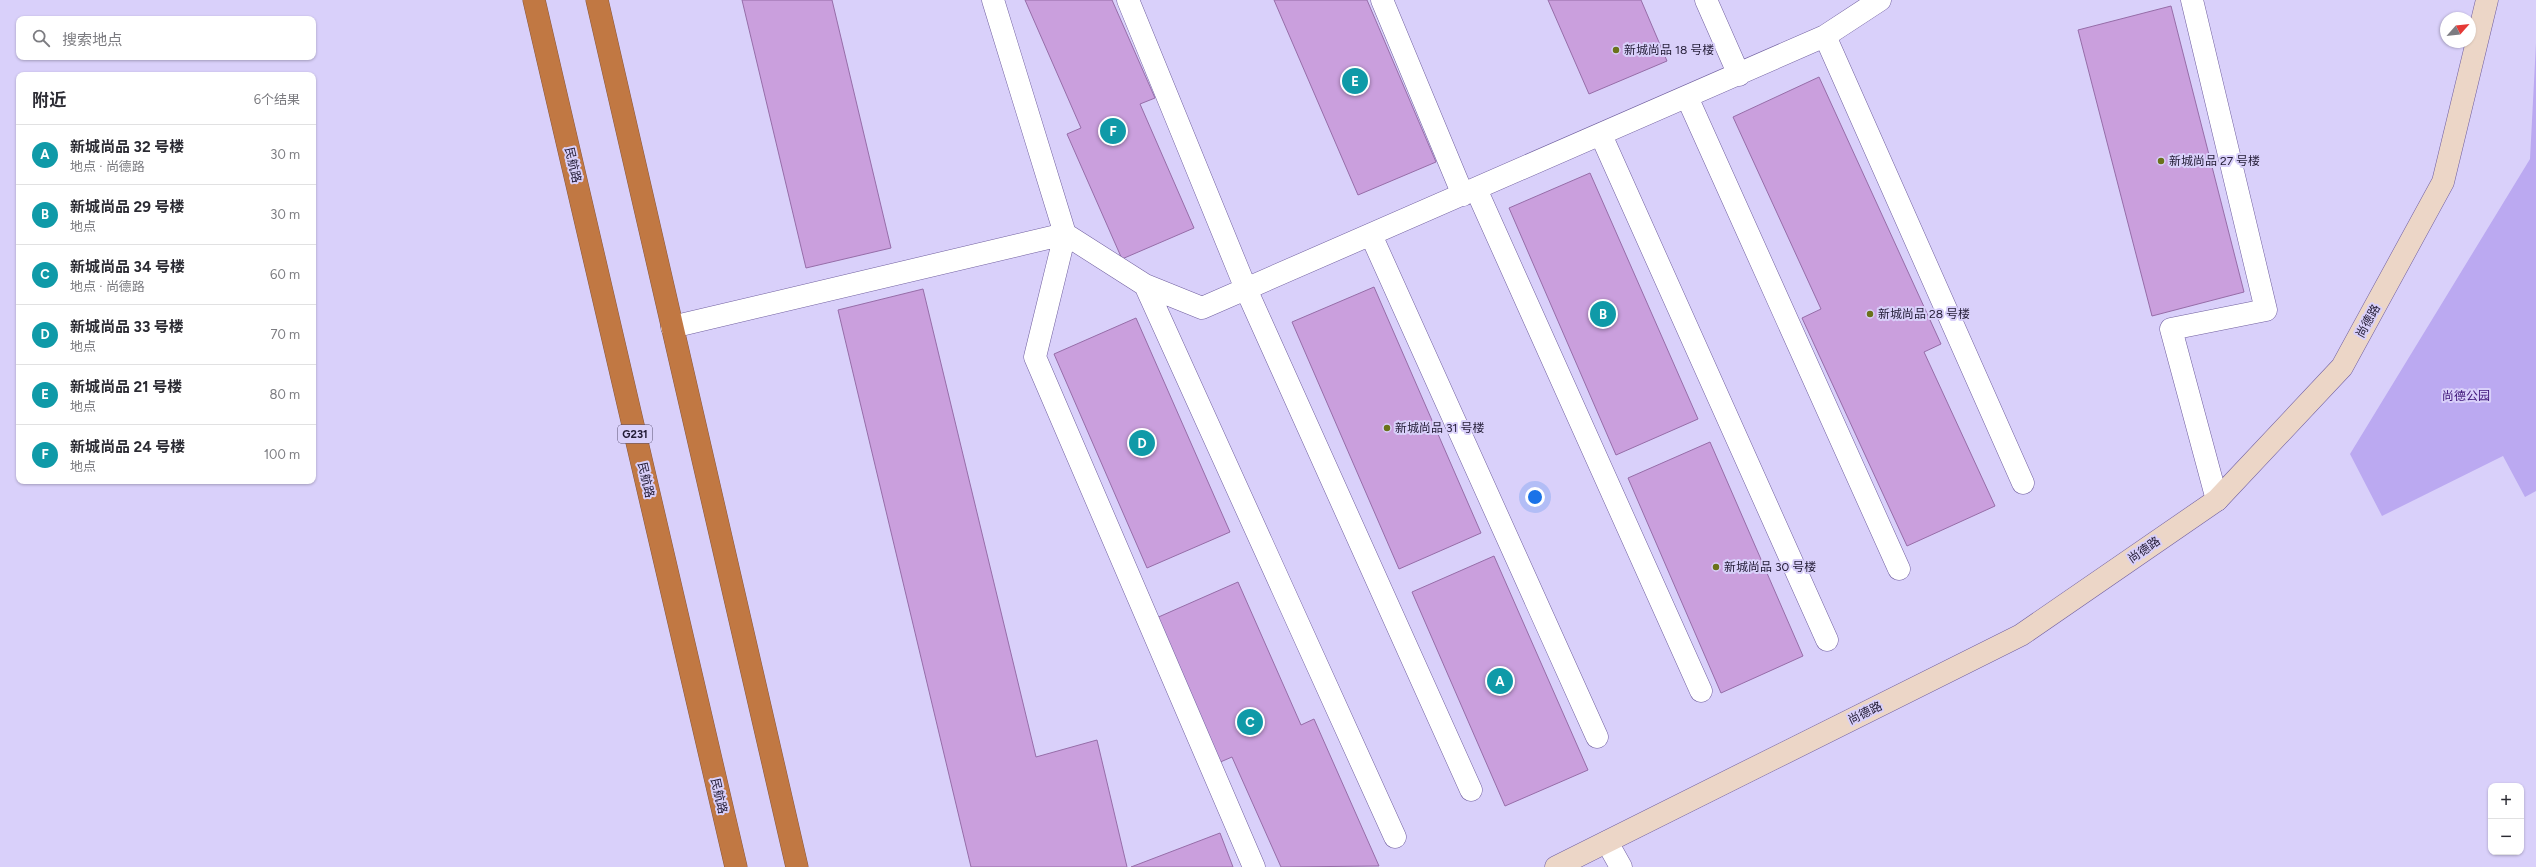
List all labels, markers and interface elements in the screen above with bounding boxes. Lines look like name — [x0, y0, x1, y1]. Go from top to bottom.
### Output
north arrow — [2440, 12, 2476, 48]
search box — [16, 16, 316, 60]
icon: search — [30, 27, 52, 49]
text: 搜索地点 — [62, 31, 122, 49]
place label: 新城尚品 18 号楼 — [1624, 43, 1714, 57]
marker: 新城尚品 18 号楼 — [1611, 45, 1621, 55]
pin: E — [1342, 66, 1368, 96]
text: 附近 — [32, 90, 66, 110]
text: 6个结果 — [254, 92, 300, 107]
pin: F — [1100, 116, 1126, 146]
text: 新城尚品 32 号楼 — [70, 138, 184, 156]
street label: 民航路 — [562, 146, 584, 184]
text: A — [40, 147, 50, 162]
text: 30 m — [270, 147, 300, 162]
place label: 新城尚品 27 号楼 — [2169, 154, 2260, 168]
marker: 新城尚品 27 号楼 — [2156, 156, 2166, 166]
text: 地点 · 尚德路 — [70, 159, 145, 174]
text: 新城尚品 29 号楼 — [70, 198, 185, 216]
text: B — [41, 207, 49, 222]
text: 30 m — [270, 207, 300, 222]
text: 地点 — [70, 219, 96, 234]
text: 新城尚品 34 号楼 — [70, 258, 185, 276]
text: C — [40, 267, 50, 282]
text: 60 m — [270, 267, 300, 282]
text: 地点 · 尚德路 — [70, 279, 145, 294]
pin: B — [1590, 299, 1616, 329]
street label: 尚德路 — [2353, 302, 2383, 340]
place label: 新城尚品 28 号楼 — [1878, 307, 1970, 321]
marker: 新城尚品 28 号楼 — [1865, 309, 1875, 319]
text: 新城尚品 33 号楼 — [70, 318, 184, 336]
text: D — [40, 327, 50, 342]
text: 70 m — [270, 327, 300, 342]
text: 地点 — [70, 339, 96, 354]
text: 新城尚品 21 号楼 — [70, 378, 182, 396]
text: E — [41, 387, 49, 402]
text: 80 m — [269, 387, 300, 402]
park label: 尚德公园 — [2442, 389, 2490, 403]
text: 地点 — [70, 399, 96, 414]
place label: 新城尚品 31 号楼 — [1395, 421, 1484, 435]
marker: 新城尚品 31 号楼 — [1382, 423, 1392, 433]
road number: G231 — [618, 425, 652, 443]
pin: D — [1129, 428, 1155, 458]
text: 新城尚品 24 号楼 — [70, 438, 185, 456]
text: F — [41, 447, 49, 462]
text: 100 m — [264, 447, 300, 462]
text: 地点 — [70, 459, 96, 474]
street label: 民航路 — [635, 461, 657, 499]
your location — [1525, 487, 1545, 507]
street label: 尚德路 — [2125, 534, 2163, 566]
place label: 新城尚品 30 号楼 — [1724, 560, 1816, 574]
marker: 新城尚品 30 号楼 — [1711, 562, 1721, 572]
pin: A — [1487, 666, 1513, 696]
street label: 尚德路 — [1846, 699, 1884, 727]
pin: C — [1237, 707, 1263, 737]
street label: 民航路 — [708, 777, 730, 815]
map controls — [2488, 783, 2524, 855]
button: + — [2488, 783, 2524, 819]
button: − — [2488, 819, 2524, 855]

